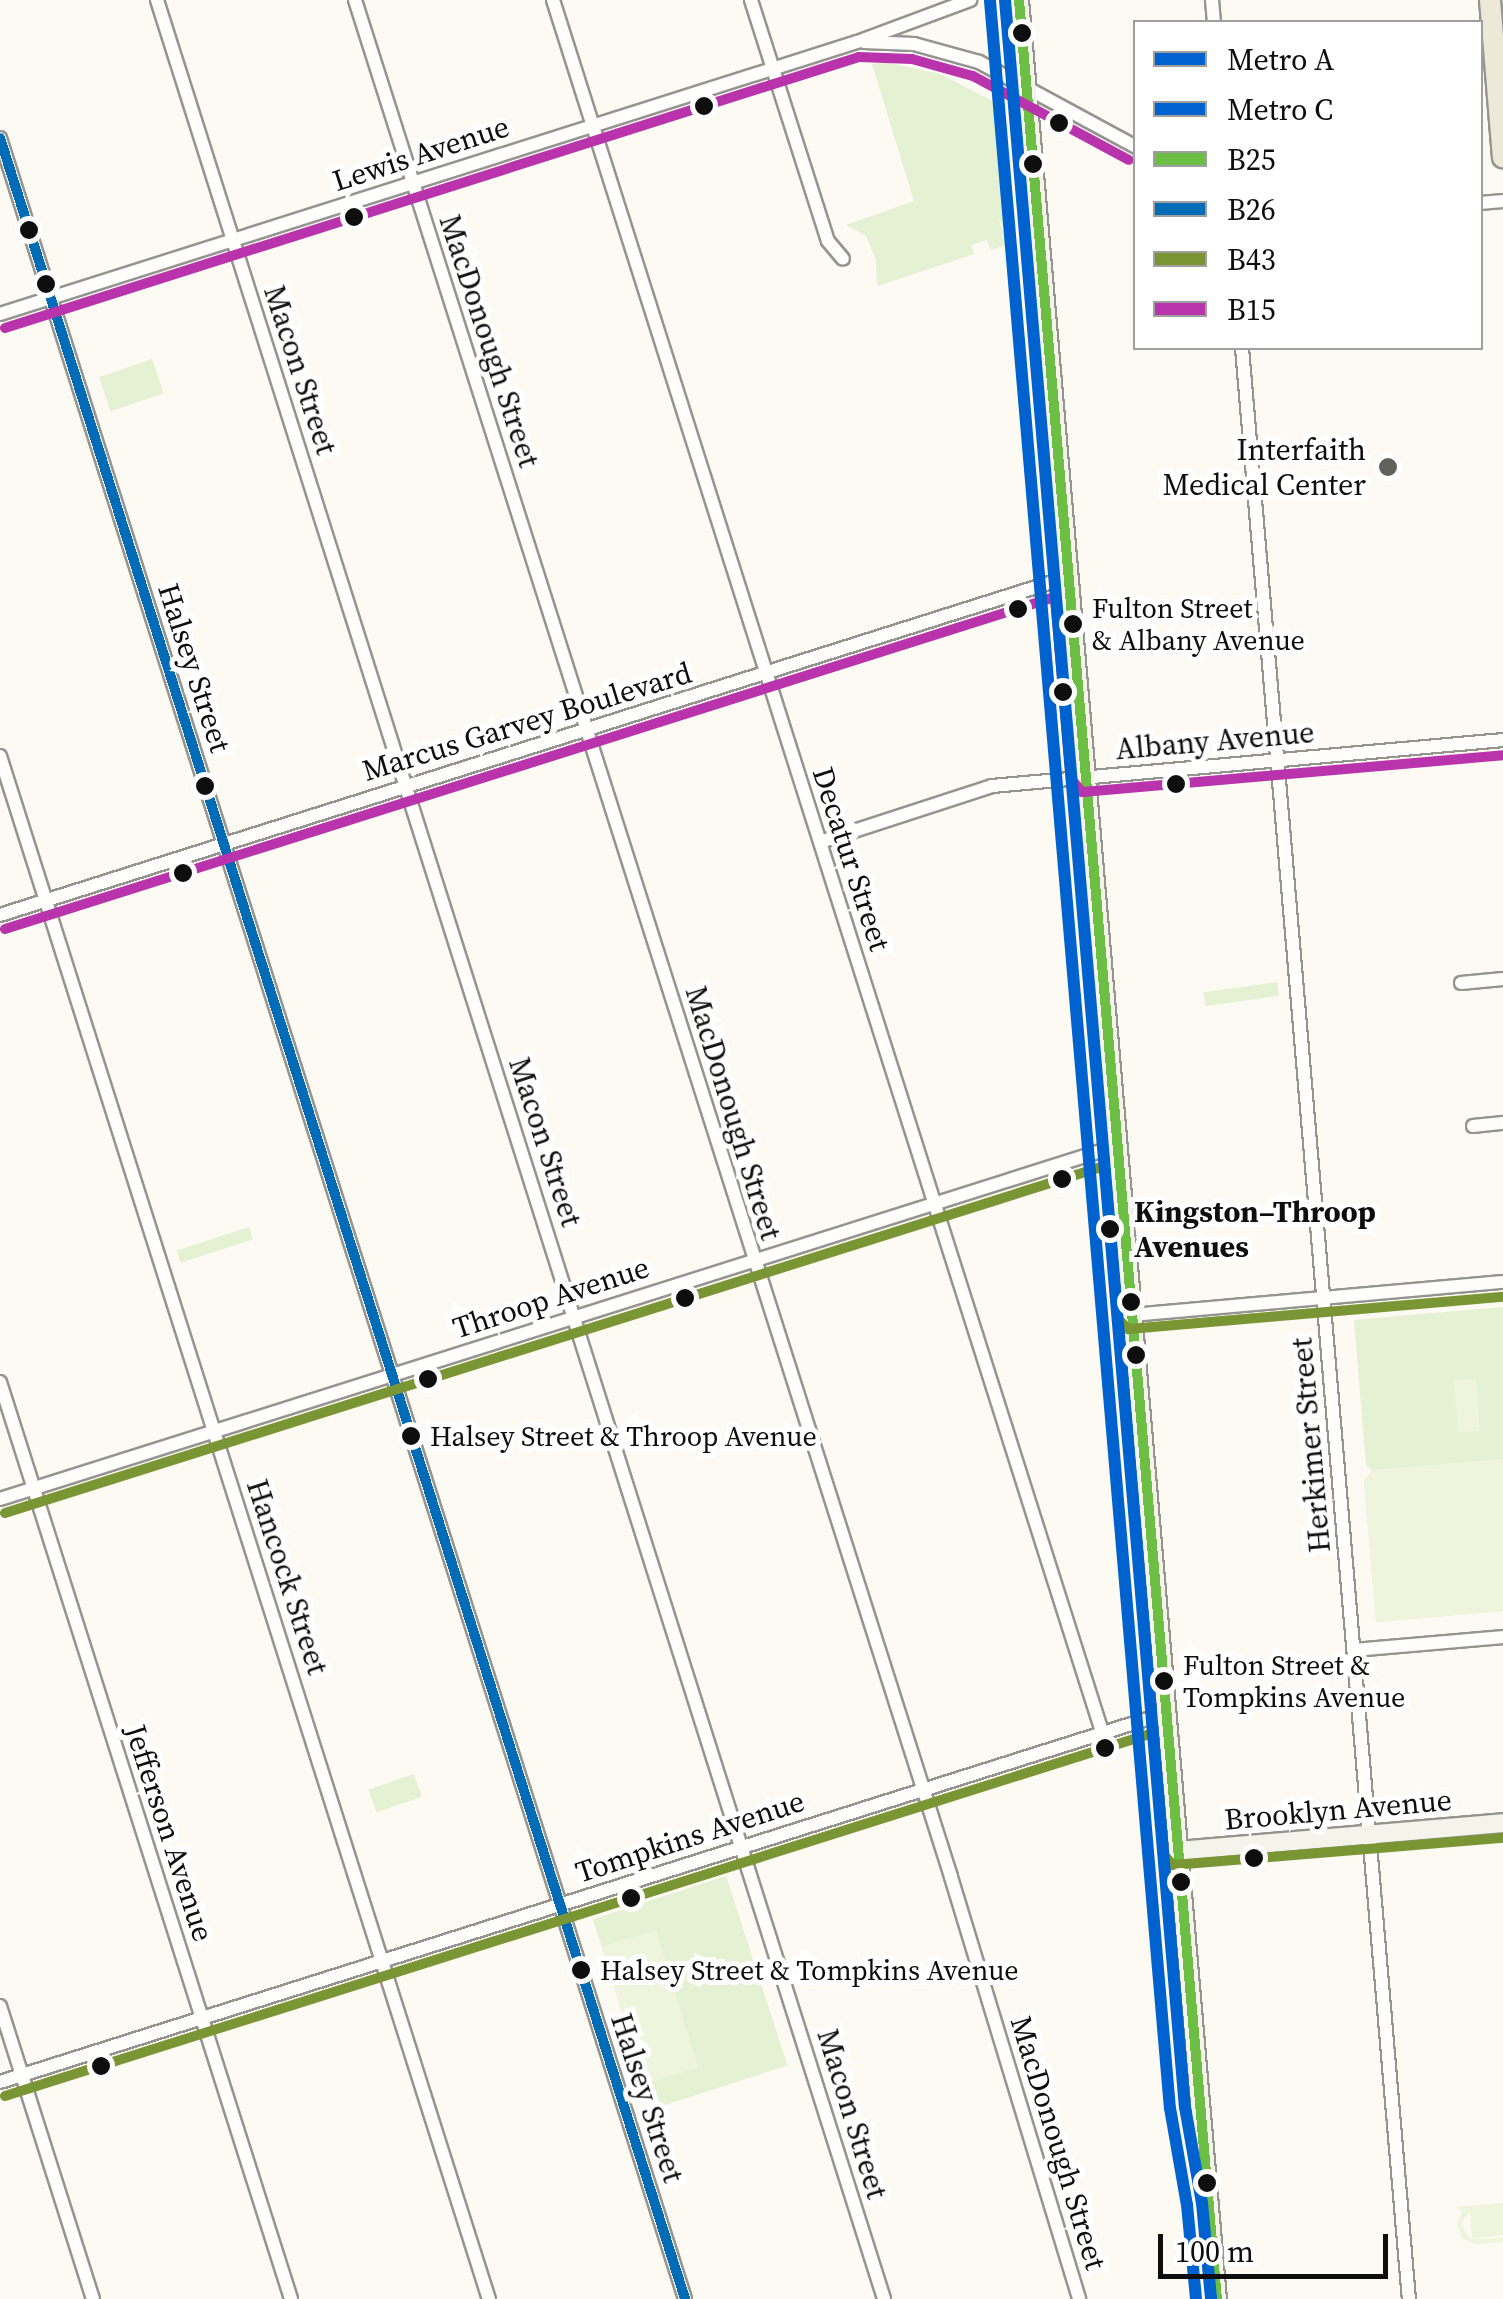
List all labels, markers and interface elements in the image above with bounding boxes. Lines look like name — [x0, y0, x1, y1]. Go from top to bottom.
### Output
legend — [1133, 20, 1483, 350]
unlabelled marker — [1012, 23, 1032, 43]
text: Metro A — [1227, 39, 1334, 80]
text: Metro C — [1227, 89, 1333, 130]
unlabelled marker — [694, 96, 714, 116]
street label: Lewis Avenue — [328, 109, 514, 199]
unlabelled marker — [1049, 113, 1069, 133]
text: B25 — [1227, 139, 1276, 180]
unlabelled marker — [1023, 154, 1043, 174]
text: B26 — [1227, 189, 1276, 230]
unlabelled marker — [344, 207, 364, 227]
street label: MacDonough Street — [431, 210, 547, 472]
unlabelled marker — [19, 220, 39, 240]
text: B43 — [1227, 239, 1276, 280]
unlabelled marker — [36, 274, 56, 294]
street label: Macon Street — [256, 281, 344, 459]
text: B15 — [1227, 289, 1276, 330]
place label: Interfaith Medical Center — [1162, 432, 1366, 502]
marker: Interfaith Medical Center — [1375, 454, 1401, 480]
street label: Halsey Street — [150, 579, 238, 757]
place label: Fulton Street & Albany Avenue — [1092, 591, 1305, 657]
unlabelled marker — [1008, 599, 1028, 619]
marker: Fulton Street & Albany Avenue — [1063, 614, 1083, 634]
street label: Marcus Garvey Boulevard — [358, 655, 696, 789]
unlabelled marker — [1053, 682, 1073, 702]
street label: Albany Avenue — [1114, 714, 1316, 768]
street label: Decatur Street — [804, 763, 898, 955]
unlabelled marker — [1166, 774, 1186, 794]
unlabelled marker — [195, 776, 215, 796]
unlabelled marker — [173, 863, 193, 883]
street label: MacDonough Street — [677, 982, 789, 1244]
street label: Macon Street — [501, 1053, 589, 1231]
unlabelled marker — [1052, 1169, 1072, 1189]
place label: Kingston–Throop Avenues — [1134, 1194, 1376, 1264]
marker: Kingston–Throop Avenues — [1095, 1214, 1125, 1244]
street label: Throop Avenue — [448, 1249, 654, 1347]
unlabelled marker — [675, 1288, 695, 1308]
unlabelled marker — [1121, 1292, 1141, 1312]
street label: Herkimer Street — [1284, 1336, 1338, 1554]
unlabelled marker — [1126, 1345, 1146, 1365]
unlabelled marker — [418, 1369, 438, 1389]
place label: Halsey Street & Throop Avenue — [430, 1419, 817, 1453]
marker: Halsey Street & Throop Avenue — [401, 1426, 421, 1446]
street label: Hancock Street — [239, 1475, 335, 1679]
place label: Fulton Street & Tompkins Avenue — [1183, 1648, 1405, 1714]
marker: Fulton Street & Tompkins Avenue — [1154, 1671, 1174, 1691]
street label: Jefferson Avenue — [117, 1720, 221, 1946]
unlabelled marker — [1095, 1738, 1115, 1758]
street label: Brooklyn Avenue — [1223, 1782, 1453, 1838]
street label: Tompkins Avenue — [571, 1783, 809, 1891]
unlabelled marker — [1244, 1848, 1264, 1868]
unlabelled marker — [1171, 1872, 1191, 1892]
unlabelled marker — [621, 1888, 641, 1908]
place label: Halsey Street & Tompkins Avenue — [600, 1953, 1019, 1987]
marker: Halsey Street & Tompkins Avenue — [571, 1960, 591, 1980]
street label: Halsey Street — [603, 2009, 691, 2187]
street label: MacDonough Street — [1002, 2012, 1114, 2274]
street label: Macon Street — [809, 2025, 895, 2203]
unlabelled marker — [91, 2056, 111, 2076]
unlabelled marker — [1197, 2173, 1217, 2193]
scale bar — [1163, 2214, 1393, 2276]
text: 100 m — [1175, 2231, 1254, 2272]

